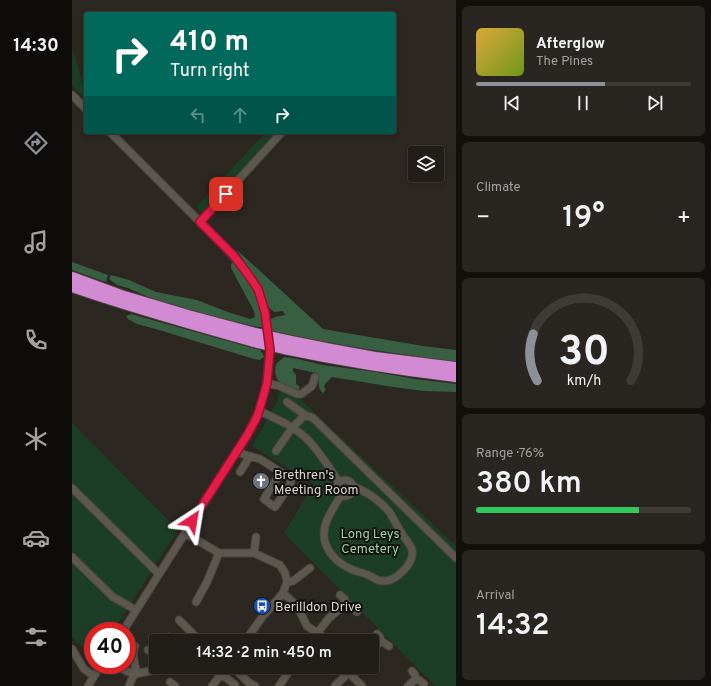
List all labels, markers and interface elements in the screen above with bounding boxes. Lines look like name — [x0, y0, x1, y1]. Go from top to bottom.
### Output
text: 410 m — [170, 25, 249, 61]
icon: right — [104, 28, 156, 80]
text: 14:30 — [13, 35, 59, 58]
text: Afterglow — [536, 35, 605, 54]
text: The Pines — [536, 54, 593, 70]
text: Turn right — [170, 60, 250, 83]
icon: previous — [501, 92, 523, 114]
icon: pause — [572, 92, 594, 114]
icon: next — [644, 92, 666, 114]
icon: left — [187, 104, 209, 126]
icon: ahead — [229, 104, 251, 126]
icon: right — [271, 104, 293, 126]
icon: directions — [22, 129, 50, 157]
map controls — [408, 146, 444, 182]
button: layers — [408, 146, 444, 182]
pin — [209, 177, 243, 211]
text: Climate — [476, 180, 521, 196]
icon: arrive — [215, 183, 237, 205]
text: 19° — [562, 200, 605, 237]
text: − — [476, 205, 490, 232]
text: + — [677, 205, 691, 232]
icon: music — [22, 228, 50, 256]
icon: phone — [22, 326, 50, 354]
text: 30 — [558, 327, 609, 380]
text: km/h — [566, 372, 601, 390]
icon: climate — [22, 425, 50, 453]
text: Range · 76% — [476, 446, 544, 462]
text: 380 km — [476, 466, 582, 503]
place label: Brethren's Meeting Room — [274, 468, 358, 499]
church icon: Brethren's Meeting Room — [251, 471, 271, 491]
position arrow — [171, 500, 213, 542]
icon: car — [22, 524, 50, 552]
park label: Long Leys Cemetery — [340, 527, 400, 558]
text: Arrival — [476, 588, 515, 604]
bus stop icon: Berilldon Drive — [252, 596, 272, 616]
place label: Berilldon Drive — [275, 600, 362, 616]
text: 14:32 — [476, 608, 550, 645]
speed limit sign: 40 — [84, 622, 136, 674]
icon: filters — [22, 623, 50, 651]
text: 14:32 · 2 min · 450 m — [196, 644, 332, 663]

